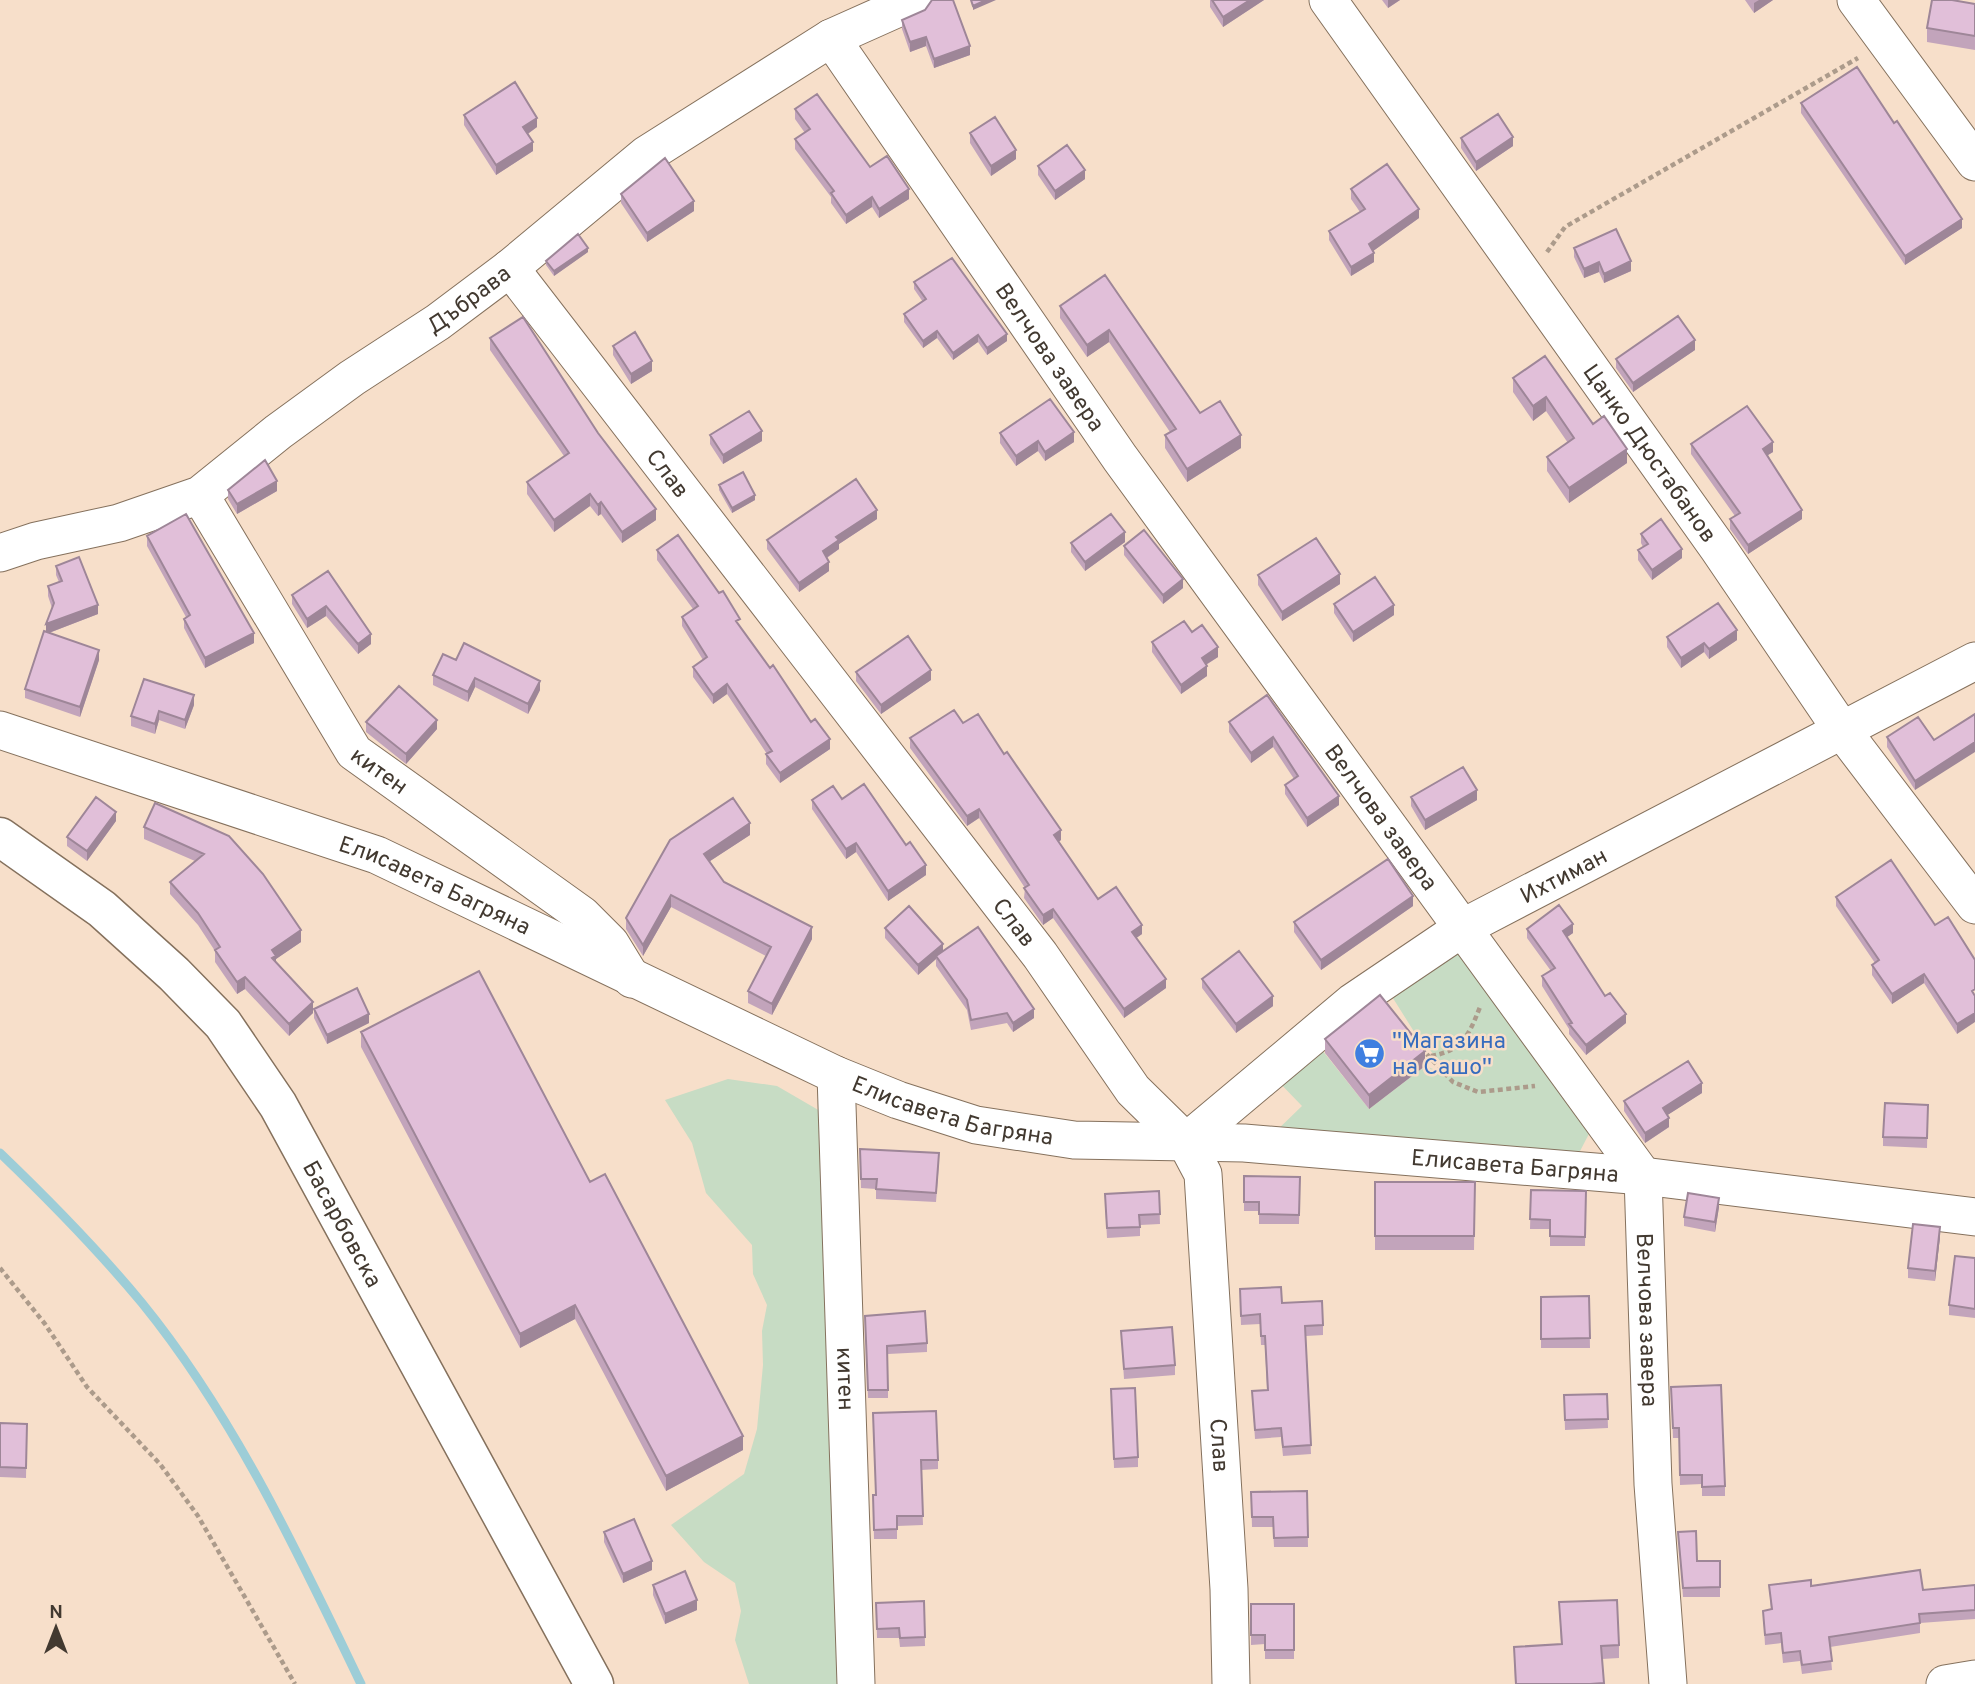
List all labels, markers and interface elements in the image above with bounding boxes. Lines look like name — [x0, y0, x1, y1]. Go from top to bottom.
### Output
street label: Дъбрава — [422, 260, 518, 342]
street label: Велчова завера — [987, 278, 1110, 438]
street label: Цанко Дюстабанов — [1575, 359, 1722, 549]
street label: Слав — [638, 444, 694, 505]
street label: Велчова завера — [1317, 740, 1442, 897]
street label: китен — [344, 742, 412, 803]
street label: Елисавета Багряна — [334, 831, 535, 943]
street label: Ихтиман — [1516, 843, 1613, 912]
street label: Слав — [985, 893, 1041, 954]
place label: ''Магазина на Сашо'' — [1392, 1028, 1506, 1083]
supermarket icon: ''Магазина на Сашо'' — [1352, 1036, 1386, 1070]
street label: Елисавета Багряна — [847, 1071, 1055, 1154]
street label: Елисавета Багряна — [1410, 1145, 1620, 1191]
street label: Басарбовска — [294, 1156, 387, 1293]
street label: Велчова завера — [1628, 1232, 1662, 1407]
street label: китен — [828, 1347, 859, 1411]
street label: Слав — [1201, 1418, 1234, 1473]
north arrow — [21, 1593, 91, 1663]
text: N — [49, 1601, 63, 1625]

